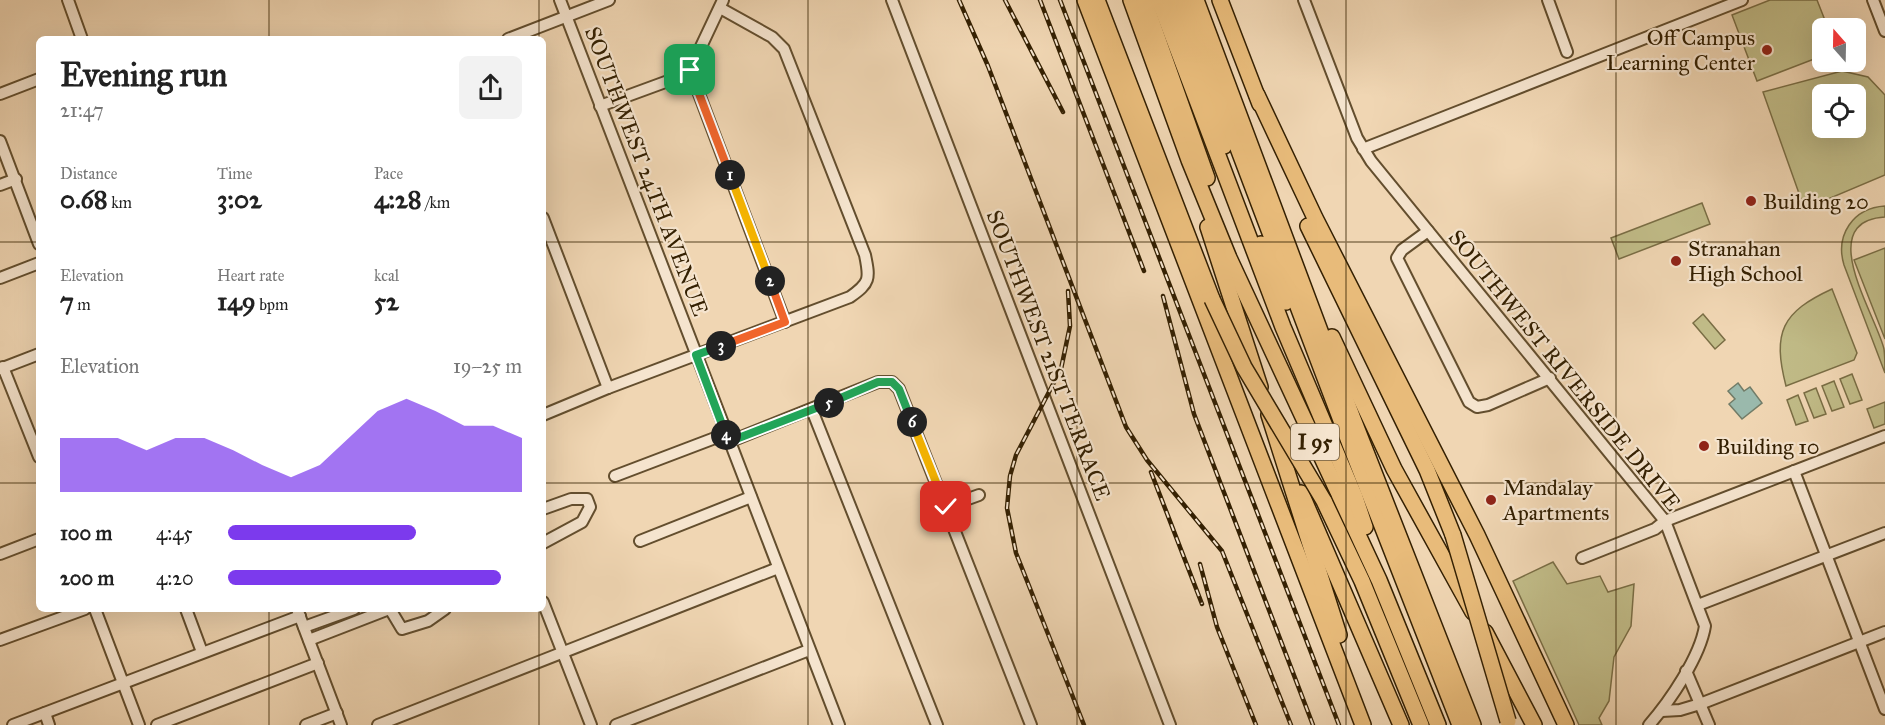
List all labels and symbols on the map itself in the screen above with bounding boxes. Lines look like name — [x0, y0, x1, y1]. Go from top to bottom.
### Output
north arrow — [1812, 18, 1866, 72]
street label: SOUTHWEST 24TH AVENUE — [579, 23, 714, 320]
place label: Off Campus Learning Center — [1606, 24, 1756, 76]
marker: Off Campus Learning Center — [1760, 43, 1774, 57]
pin — [664, 44, 715, 95]
pin: 1 — [715, 160, 745, 190]
place label: Building 20 — [1763, 188, 1869, 215]
marker: Building 20 — [1744, 194, 1758, 208]
street label: SOUTHWEST 21ST TERRACE — [981, 206, 1117, 504]
street label: SOUTHWEST RIVERSIDE DRIVE — [1443, 224, 1687, 517]
place label: Stranahan High School — [1688, 235, 1803, 287]
marker: Stranahan High School — [1669, 254, 1683, 268]
pin: 2 — [755, 266, 785, 296]
pin: 3 — [706, 331, 736, 361]
pin: 5 — [814, 388, 844, 418]
pin: 6 — [897, 407, 927, 437]
pin: 4 — [711, 420, 741, 450]
road number: I 95 — [1291, 424, 1339, 460]
place label: Building 10 — [1716, 433, 1820, 460]
marker: Building 10 — [1697, 439, 1711, 453]
place label: Mandalay Apartments — [1502, 474, 1609, 526]
pin — [920, 481, 971, 532]
marker: Mandalay Apartments — [1484, 493, 1498, 507]

